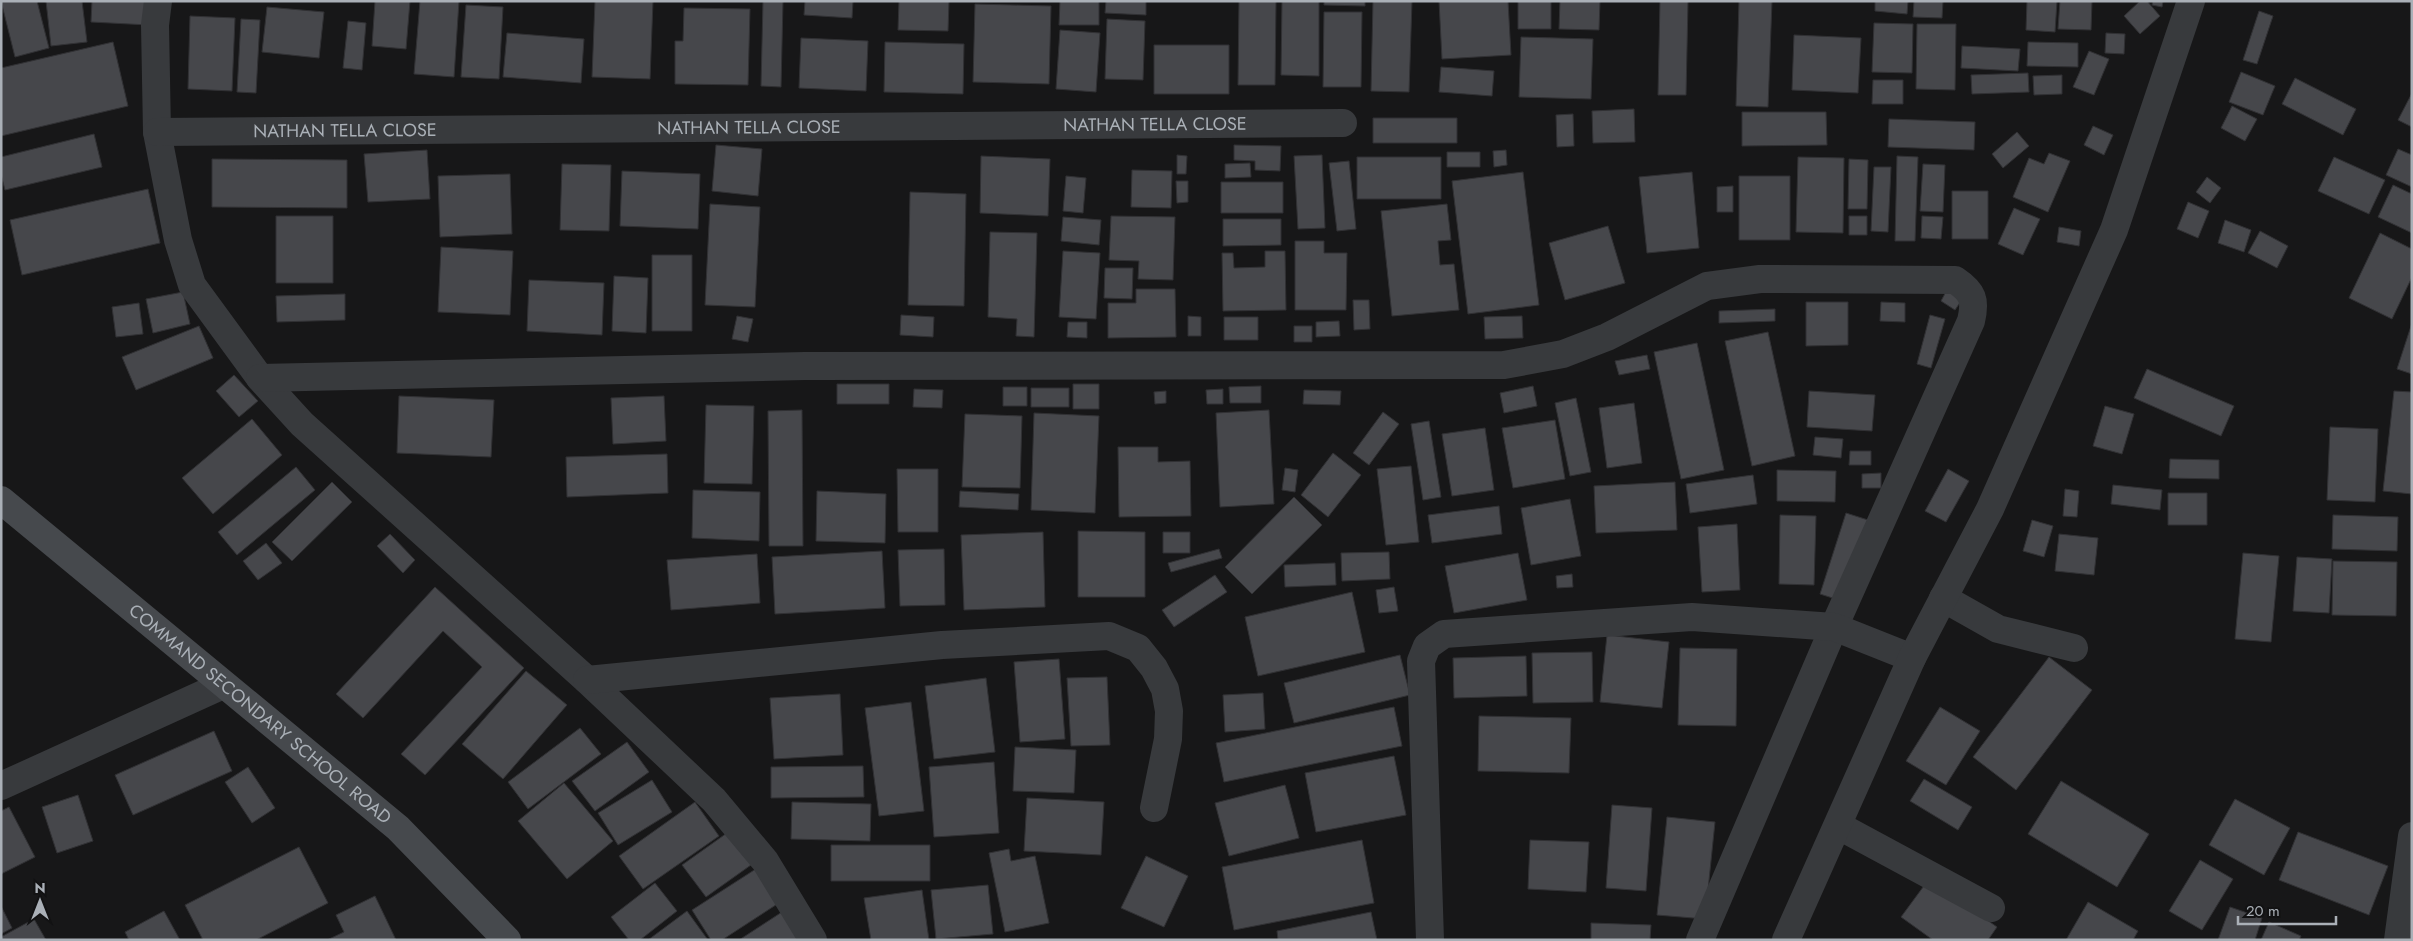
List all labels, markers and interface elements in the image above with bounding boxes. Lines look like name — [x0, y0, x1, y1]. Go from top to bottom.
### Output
street label: NATHAN TELLA CLOSE — [1063, 111, 1247, 138]
street label: NATHAN TELLA CLOSE — [657, 114, 841, 141]
street label: NATHAN TELLA CLOSE — [253, 117, 437, 144]
street label: COMMAND SECONDARY SCHOOL ROAD — [123, 598, 397, 830]
north arrow — [15, 876, 65, 926]
text: N — [34, 878, 46, 898]
scale bar — [2238, 894, 2336, 926]
text: 20 m — [2246, 900, 2280, 922]

